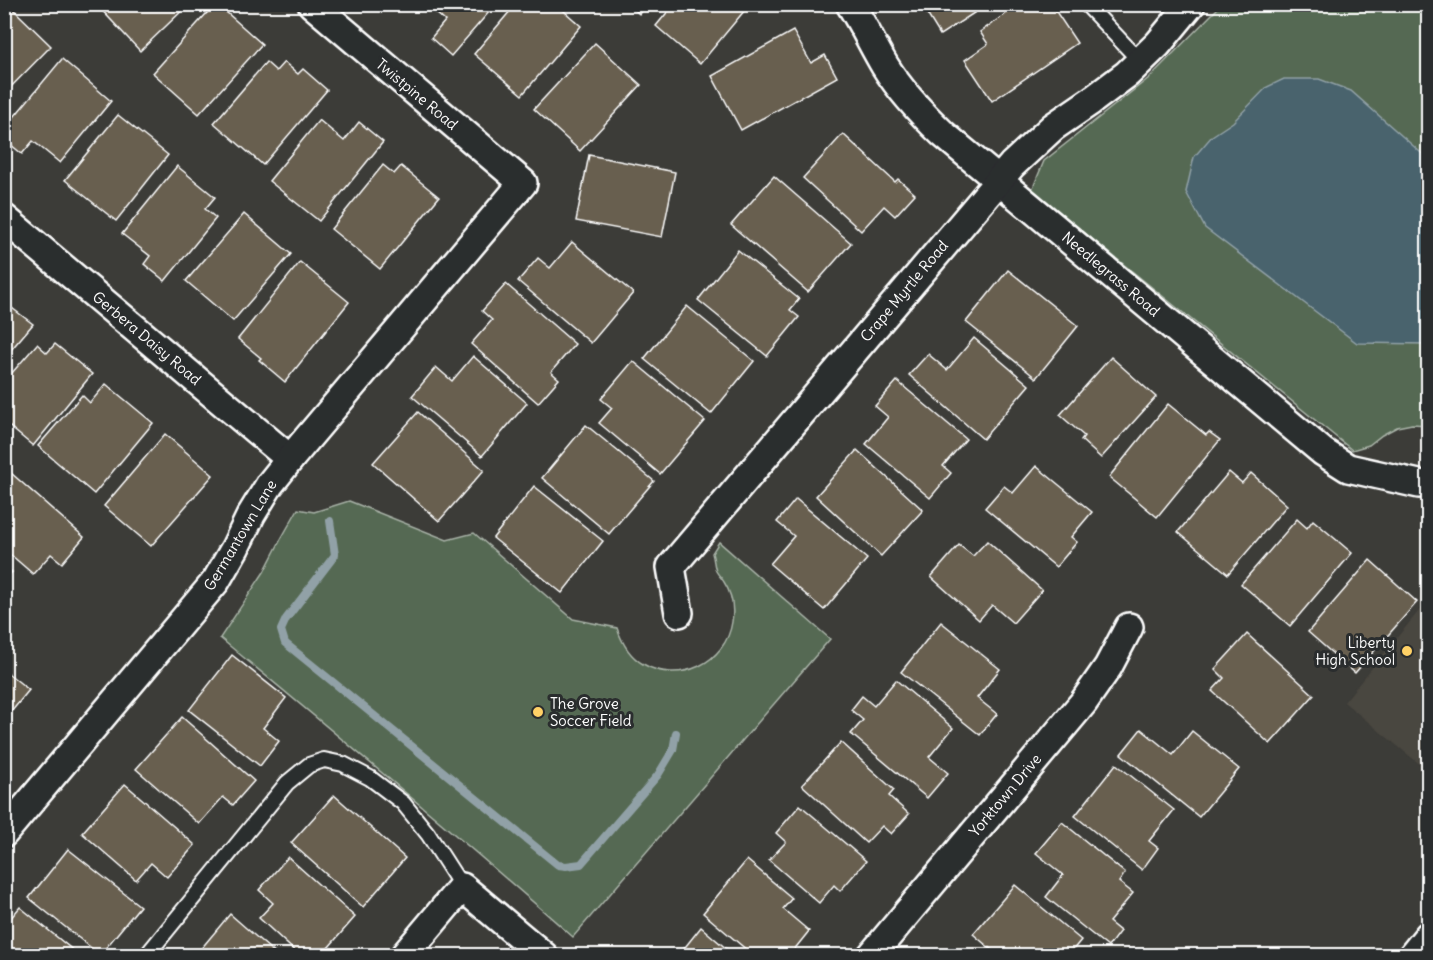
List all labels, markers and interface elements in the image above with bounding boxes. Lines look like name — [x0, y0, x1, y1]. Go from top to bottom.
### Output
street label: Twistpine Road — [372, 54, 462, 134]
street label: Needlegrass Road — [1058, 228, 1164, 321]
street label: Crape Myrtle Road — [856, 236, 952, 346]
street label: Gerbera Daisy Road — [89, 287, 205, 389]
street label: Germantown Lane — [199, 476, 281, 594]
place label: Liberty High School — [1315, 633, 1395, 669]
marker: Liberty High School — [1400, 644, 1414, 658]
place label: The Grove Soccer Field — [550, 694, 632, 730]
marker: The Grove Soccer Field — [531, 705, 545, 719]
street label: Yorktown Drive — [965, 750, 1045, 840]

